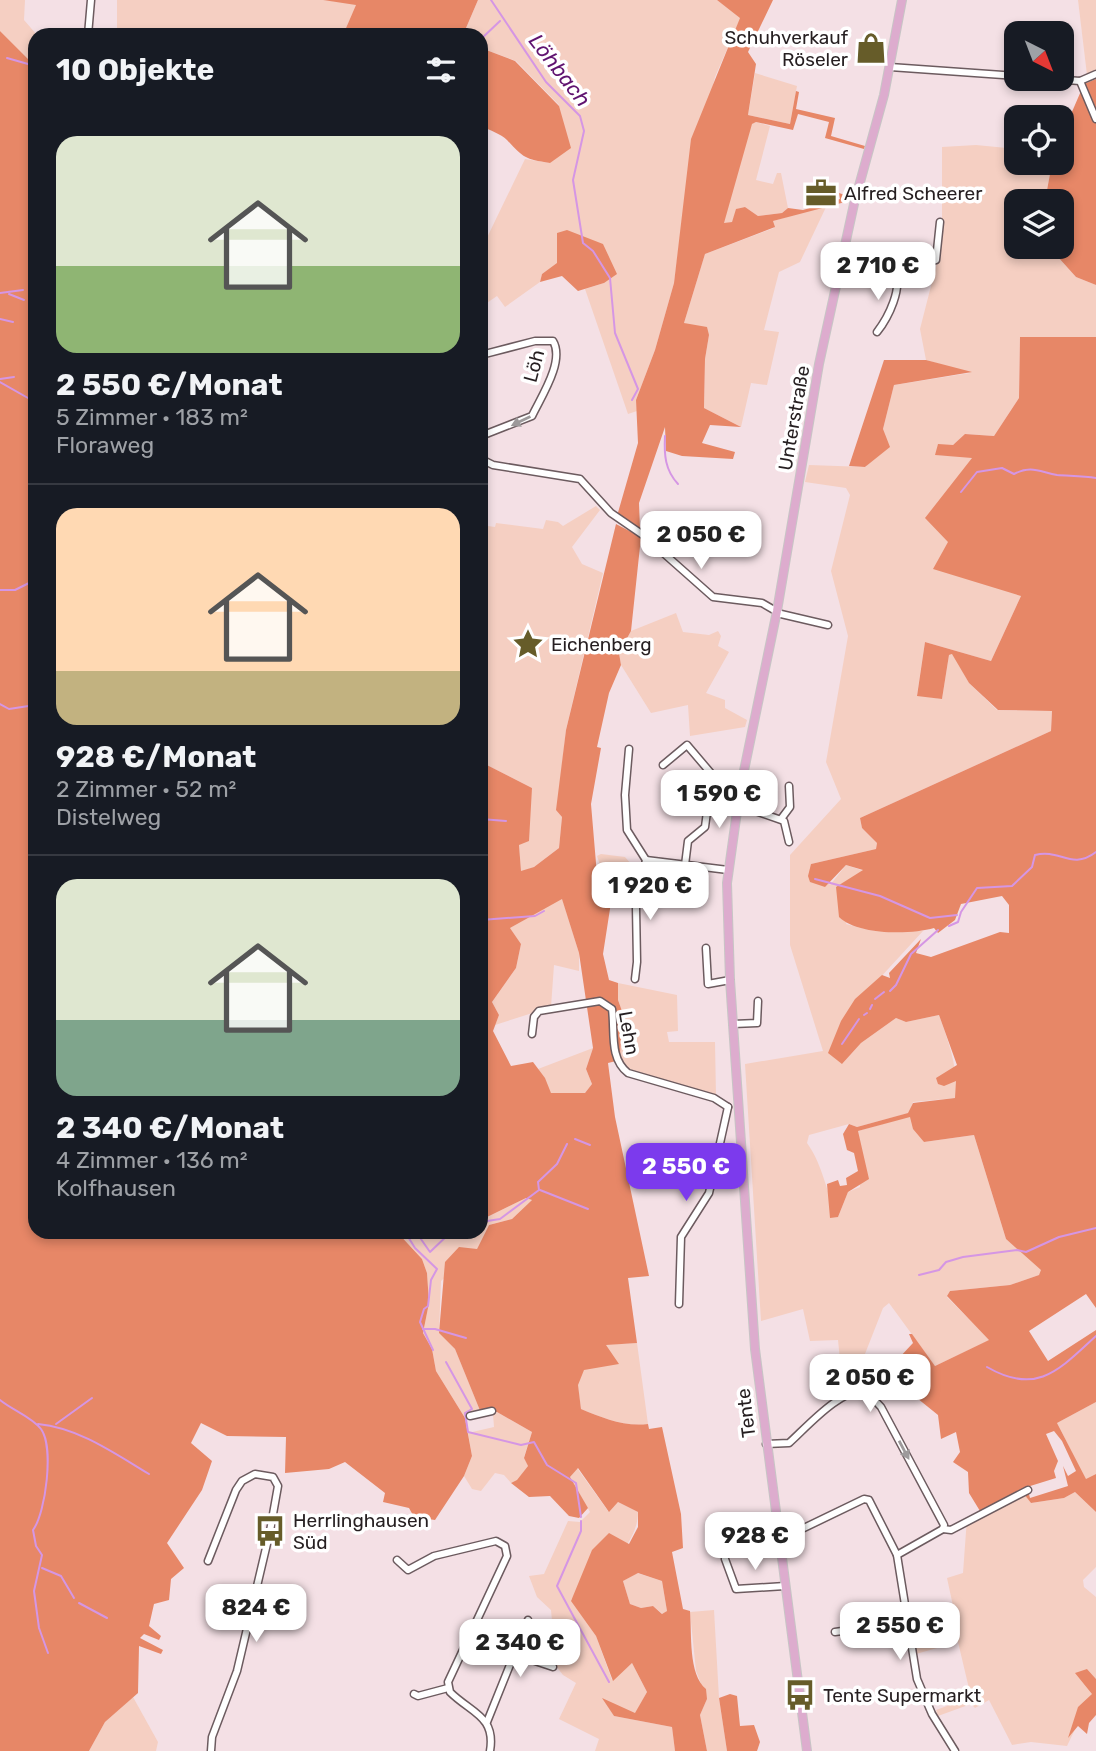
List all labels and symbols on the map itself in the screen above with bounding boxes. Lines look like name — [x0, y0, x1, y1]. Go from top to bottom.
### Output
north arrow — [1004, 21, 1074, 91]
place label: Schuhverkauf Röseler — [725, 26, 849, 71]
water label: Löhbach — [524, 29, 596, 111]
shop icon: Schuhverkauf Röseler — [854, 31, 888, 65]
office icon: Alfred Scheerer — [804, 176, 838, 210]
place label: Alfred Scheerer — [844, 182, 983, 205]
pin: 2 710 € — [813, 243, 943, 302]
street label: Löh — [519, 347, 549, 385]
street label: Unterstraße — [773, 364, 815, 472]
one-way arrow — [511, 415, 531, 426]
pin: 2 050 € — [636, 512, 766, 571]
place icon: Eichenberg — [511, 627, 545, 661]
place label: Eichenberg — [551, 633, 652, 656]
pin: 1 590 € — [654, 770, 784, 830]
pin: 1 920 € — [585, 862, 715, 922]
street label: Lehn — [614, 1009, 644, 1057]
pin: 2 550 € — [621, 1144, 751, 1203]
pin: 2 050 € — [805, 1354, 935, 1414]
street label: Tente — [732, 1387, 760, 1439]
one-way arrow — [899, 1440, 910, 1460]
place label: Herrlinghausen Süd — [293, 1509, 429, 1554]
pin: 928 € — [706, 1512, 804, 1572]
bus stop icon: Herrlinghausen Süd — [253, 1514, 287, 1548]
pin: 824 € — [207, 1584, 305, 1644]
pin: 2 550 € — [835, 1602, 965, 1662]
pin: 2 340 € — [455, 1620, 585, 1679]
bus stop icon: Tente Supermarkt — [783, 1678, 817, 1712]
place label: Tente Supermarkt — [823, 1684, 982, 1707]

